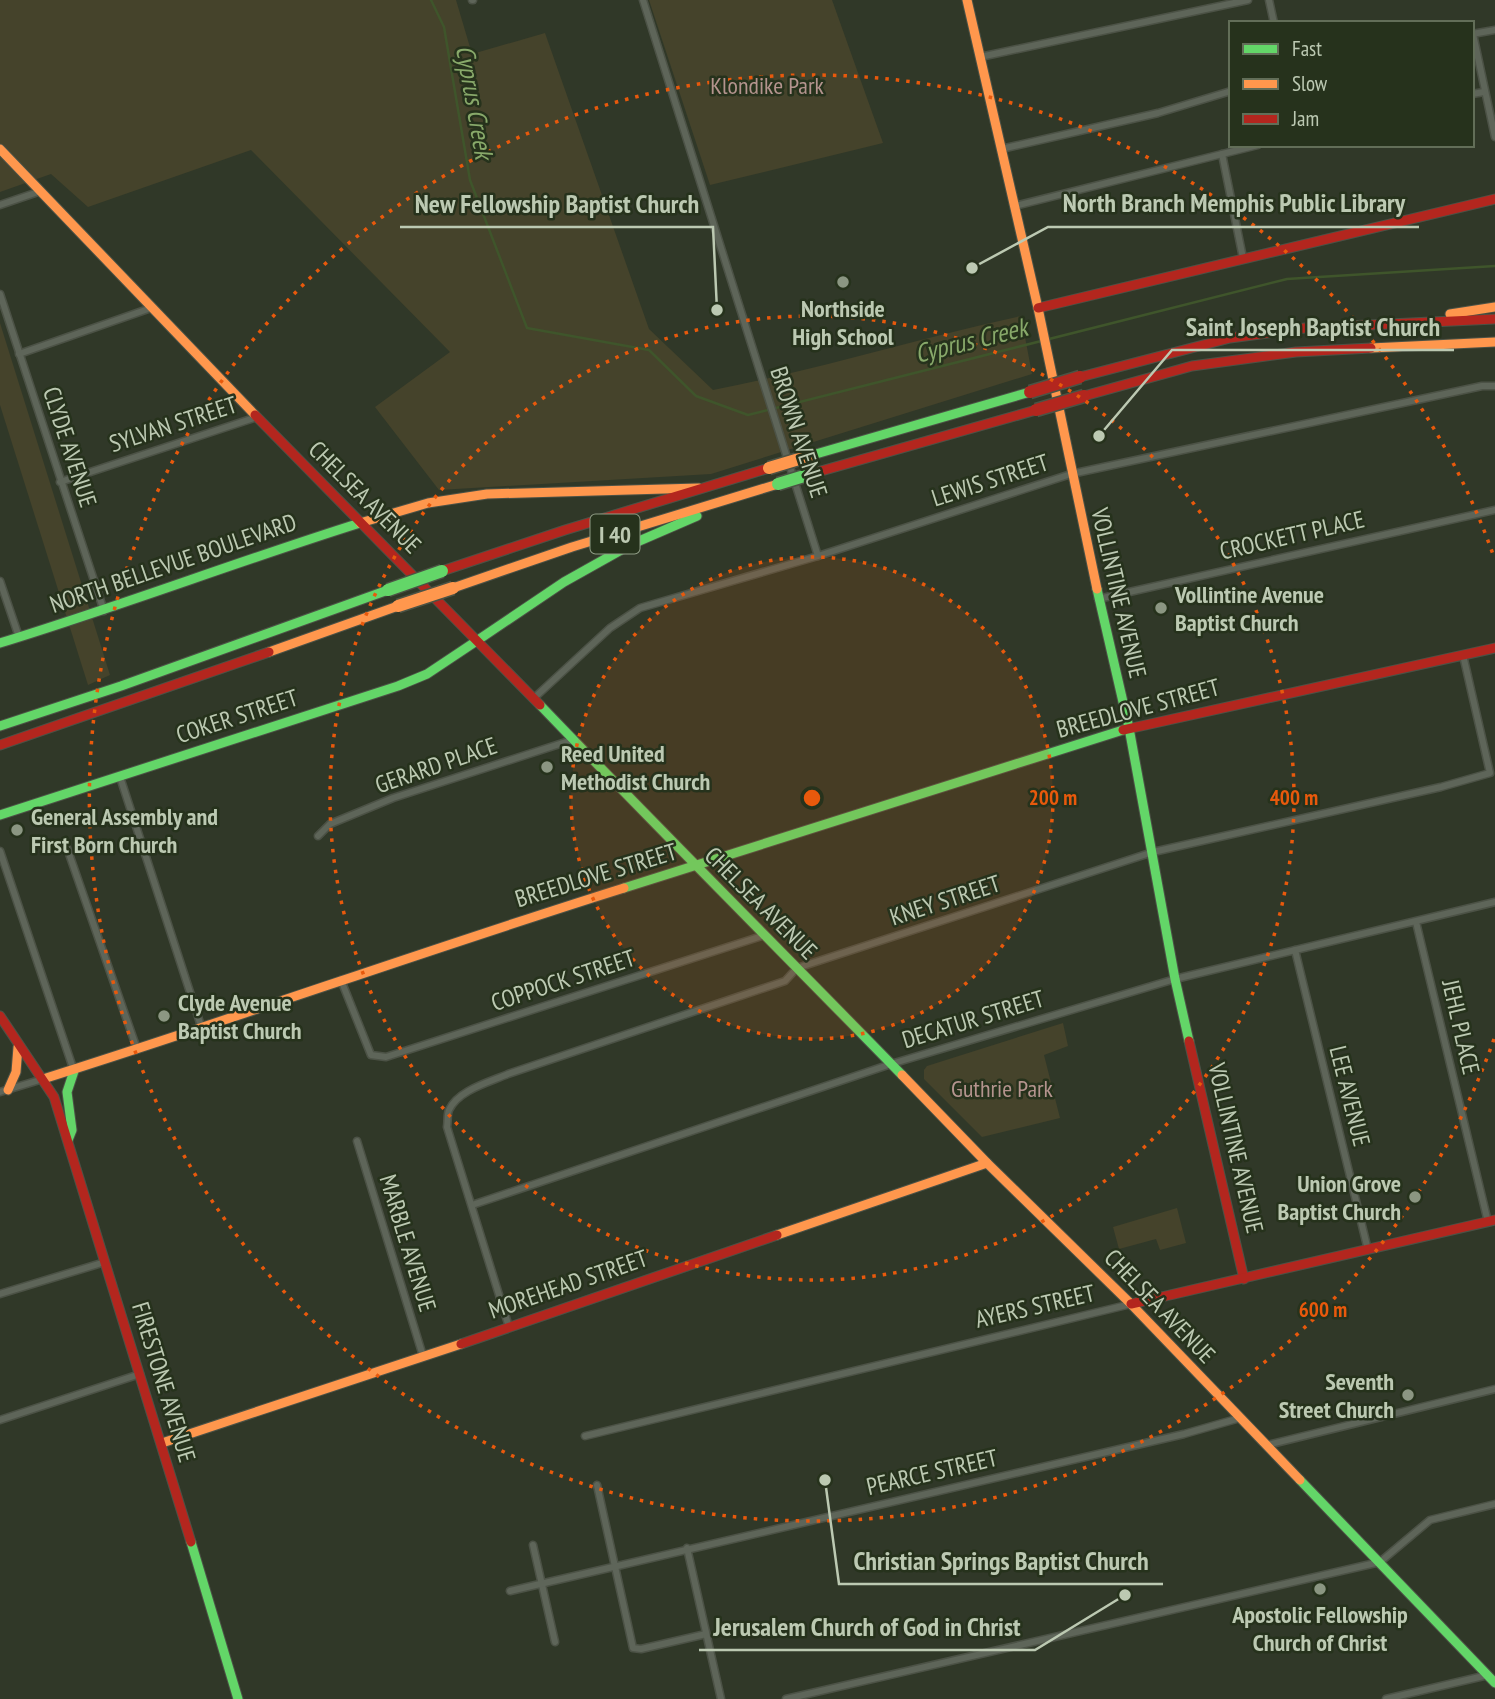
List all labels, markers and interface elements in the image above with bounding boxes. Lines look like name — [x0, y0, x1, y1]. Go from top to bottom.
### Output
legend — [1229, 21, 1474, 147]
text: Fast — [1292, 35, 1322, 62]
water label: Cyprus Creek — [449, 43, 502, 164]
park label: Klondike Park — [710, 70, 825, 101]
text: Slow — [1292, 70, 1328, 97]
text: Jam — [1291, 105, 1319, 132]
callout: New Fellowship Baptist Church — [400, 180, 713, 227]
callout: North Branch Memphis Public Library — [1048, 180, 1419, 227]
text: North Branch Memphis Public Library — [1063, 186, 1406, 219]
text: New Fellowship Baptist Church — [415, 187, 699, 220]
marker: Northside High School — [835, 274, 851, 290]
place label: Northside High School — [792, 293, 894, 352]
callout: Saint Joseph Baptist Church — [1172, 303, 1454, 350]
water label: Cyprus Creek — [911, 309, 1034, 370]
text: Saint Joseph Baptist Church — [1186, 310, 1440, 343]
street label: BROWN AVENUE — [763, 363, 835, 501]
street label: CLYDE AVENUE — [36, 383, 104, 511]
street label: SYLVAN STREET — [105, 389, 241, 459]
street label: CHELSEA AVENUE — [302, 434, 428, 560]
street label: LEWIS STREET — [928, 446, 1053, 513]
street label: CROCKETT PLACE — [1217, 503, 1367, 567]
street label: VOLLINTINE AVENUE — [1084, 504, 1154, 681]
street label: NORTH BELLEVUE BOULEVARD — [46, 506, 300, 620]
road number: I 40 — [590, 514, 640, 554]
place label: Vollintine Avenue Baptist Church — [1174, 579, 1324, 638]
marker: Vollintine Avenue Baptist Church — [1153, 600, 1169, 616]
street label: BREEDLOVE STREET — [1053, 671, 1223, 745]
street label: COKER STREET — [172, 682, 302, 750]
street label: GERARD PLACE — [371, 730, 501, 800]
place label: Reed United Methodist Church — [561, 738, 710, 797]
marker: Reed United Methodist Church — [539, 759, 555, 775]
text: 200 m — [1029, 784, 1077, 811]
text: 400 m — [1270, 784, 1318, 811]
centre of rings — [800, 786, 824, 810]
place label: General Assembly and First Born Church — [31, 801, 218, 860]
marker: General Assembly and First Born Church — [9, 822, 25, 838]
street label: BREEDLOVE STREET — [511, 836, 681, 914]
street label: CHELSEA AVENUE — [698, 840, 824, 966]
street label: KNEY STREET — [886, 867, 1004, 932]
street label: COPPOCK STREET — [487, 942, 639, 1018]
street label: JEHL PLACE — [1435, 976, 1487, 1077]
street label: DECATUR STREET — [898, 983, 1048, 1055]
place label: Clyde Avenue Baptist Church — [178, 987, 301, 1046]
marker: Clyde Avenue Baptist Church — [156, 1008, 172, 1024]
street label: LEE AVENUE — [1323, 1043, 1377, 1149]
street label: VOLLINTINE AVENUE — [1201, 1059, 1271, 1236]
park label: Guthrie Park — [951, 1073, 1054, 1104]
place label: Union Grove Baptist Church — [1278, 1168, 1401, 1227]
street label: MARBLE AVENUE — [372, 1171, 444, 1315]
marker: Union Grove Baptist Church — [1407, 1189, 1423, 1205]
street label: MOREHEAD STREET — [484, 1242, 652, 1326]
street label: CHELSEA AVENUE — [1098, 1242, 1222, 1370]
street label: AYERS STREET — [972, 1277, 1098, 1335]
text: 600 m — [1299, 1296, 1347, 1323]
street label: FIRESTONE AVENUE — [125, 1298, 203, 1466]
place label: Seventh Street Church — [1279, 1366, 1394, 1425]
marker: Seventh Street Church — [1400, 1387, 1416, 1403]
street label: PEARCE STREET — [863, 1442, 1001, 1502]
callout: Christian Springs Baptist Church — [839, 1537, 1163, 1584]
text: Christian Springs Baptist Church — [853, 1544, 1149, 1577]
marker: Apostolic Fellowship Church of Christ — [1312, 1581, 1328, 1597]
place label: Apostolic Fellowship Church of Christ — [1231, 1599, 1408, 1658]
callout: Jerusalem Church of God in Christ — [699, 1603, 1035, 1650]
text: Jerusalem Church of God in Christ — [712, 1610, 1021, 1643]

